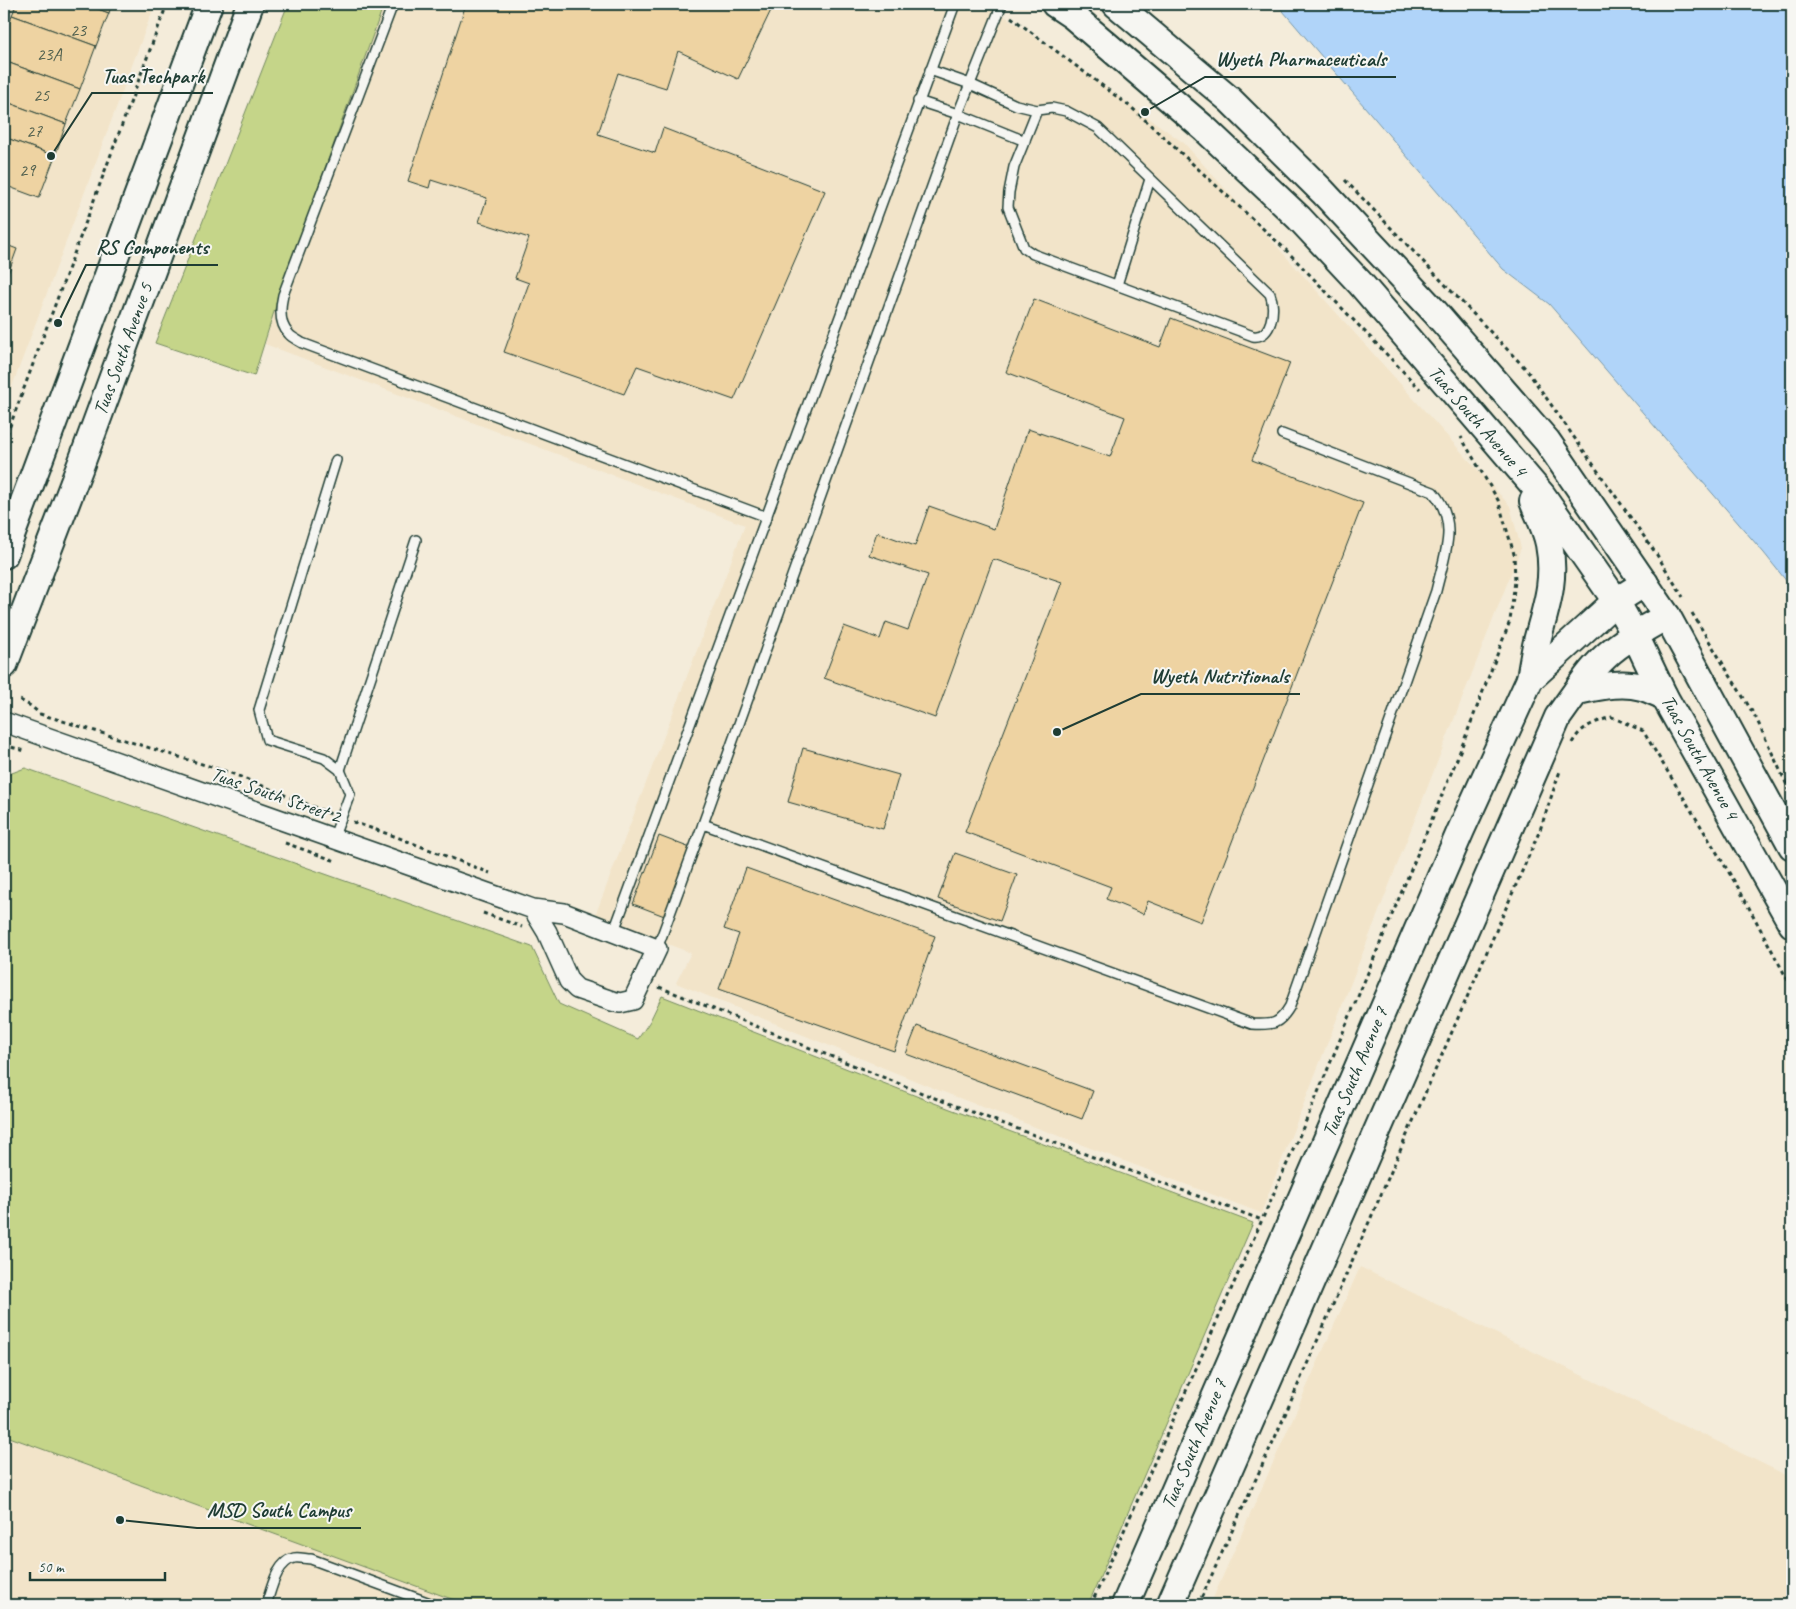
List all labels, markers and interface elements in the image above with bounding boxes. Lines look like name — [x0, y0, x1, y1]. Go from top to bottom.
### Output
house number: 23 — [70, 19, 88, 41]
callout: Wyeth Pharmaceuticals — [1205, 41, 1396, 77]
house number: 23A — [36, 43, 63, 65]
text: Wyeth Pharmaceuticals — [1216, 46, 1389, 72]
callout: Tuas Techpark — [92, 57, 213, 93]
text: Tuas Techpark — [102, 63, 206, 89]
house number: 25 — [33, 84, 50, 106]
house number: 27 — [26, 120, 43, 142]
house number: 29 — [19, 159, 37, 181]
callout: RS Components — [86, 229, 218, 265]
text: RS Components — [96, 234, 211, 260]
street label: Tuas South Avenue 5 — [87, 278, 159, 419]
street label: Tuas South Avenue 4 — [1423, 360, 1534, 483]
callout: Wyeth Nutritionals — [1141, 658, 1300, 694]
text: Wyeth Nutritionals — [1151, 663, 1292, 689]
street label: Tuas South Avenue 4 — [1655, 690, 1746, 826]
street label: Tuas South Street 2 — [208, 761, 346, 830]
street label: Tuas South Avenue 7 — [1316, 1002, 1394, 1141]
street label: Tuas South Avenue 7 — [1155, 1374, 1233, 1513]
callout: MSD South Campus — [197, 1492, 361, 1528]
text: MSD South Campus — [207, 1497, 354, 1523]
scale bar — [30, 1549, 165, 1581]
text: 50 m — [38, 1558, 65, 1577]

